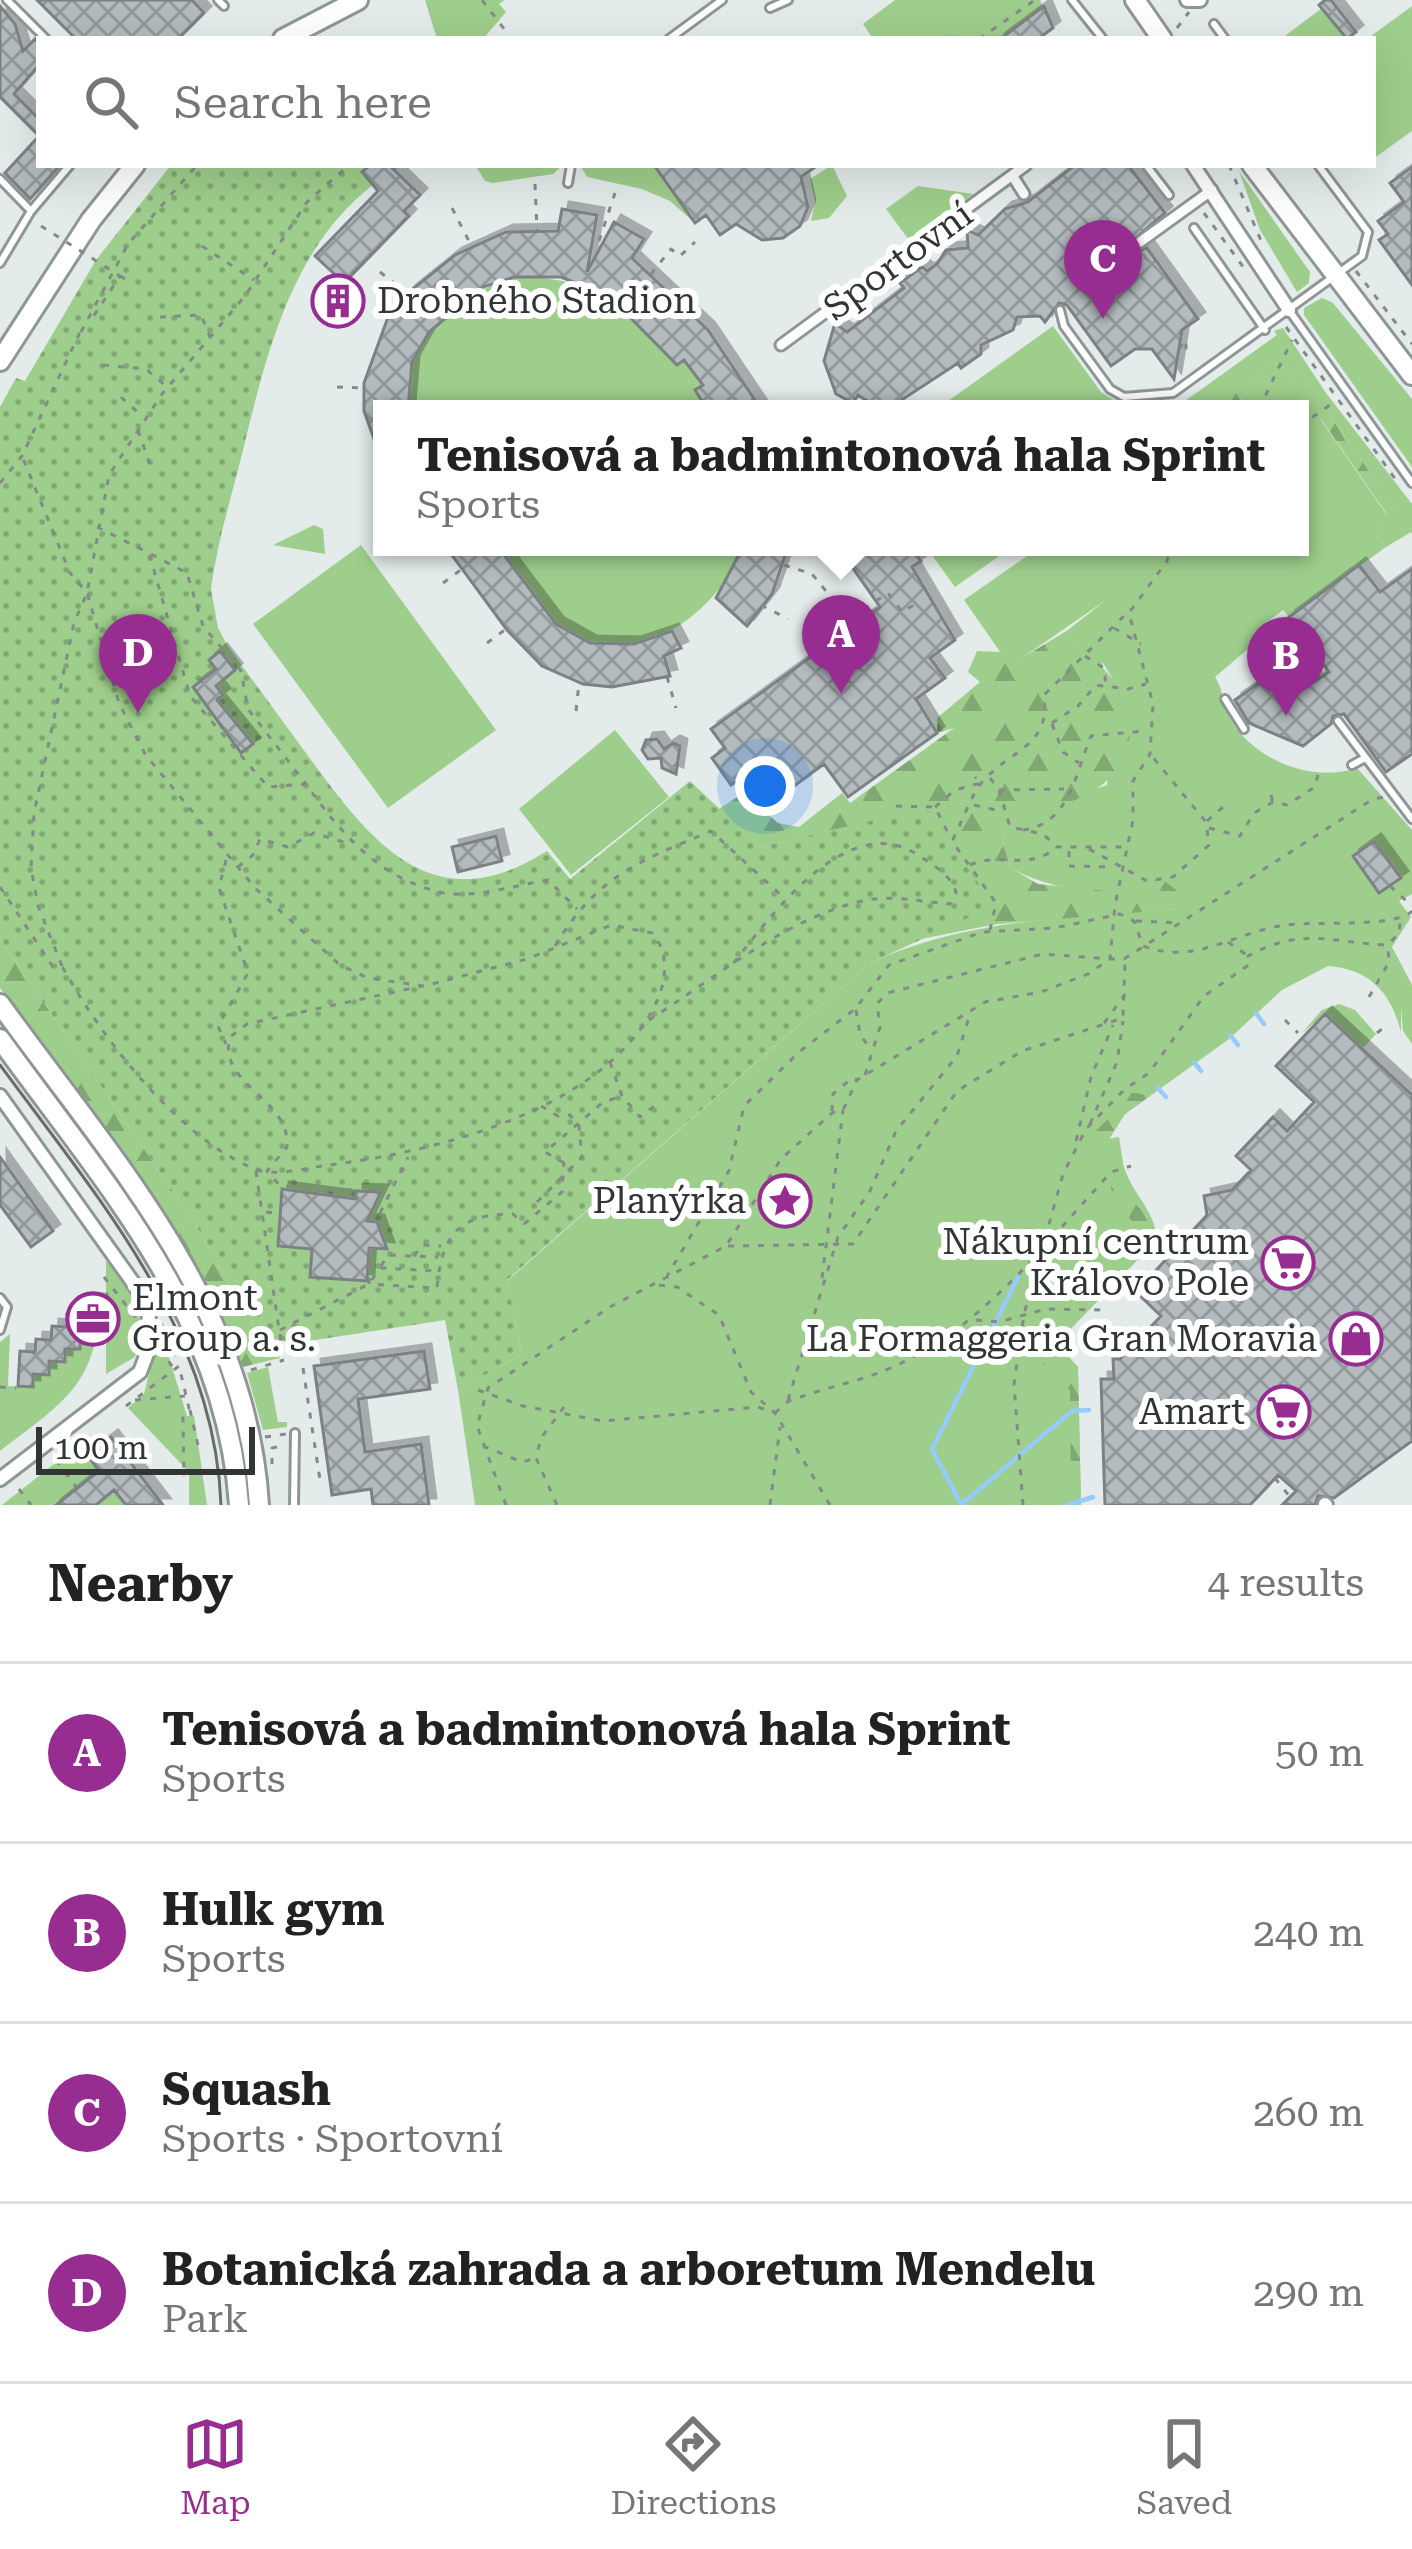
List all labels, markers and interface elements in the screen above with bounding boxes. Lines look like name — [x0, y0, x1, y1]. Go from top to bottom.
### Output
search box — [36, 36, 1376, 168]
icon: search — [78, 69, 144, 135]
text: Search here — [174, 76, 432, 129]
street label: Sportovní — [816, 193, 980, 329]
pin: C — [1064, 220, 1142, 319]
building icon: Drobného Stadion — [310, 273, 366, 329]
place label: Drobného Stadion — [377, 280, 696, 322]
popup — [373, 400, 1309, 556]
text: Tenisová a badmintonová hala Sprint — [417, 429, 1265, 482]
text: Sports — [417, 482, 540, 528]
pin: A — [802, 595, 880, 694]
pin: D — [99, 614, 177, 713]
pin: B — [1247, 617, 1325, 716]
your location — [735, 756, 795, 816]
place icon: Planýrka — [757, 1173, 813, 1229]
place label: Planýrka — [592, 1180, 746, 1222]
place label: Nákupní centrum Královo Pole — [942, 1221, 1249, 1304]
supermarket icon: Nákupní centrum Královo Pole — [1260, 1235, 1316, 1291]
place label: Elmont Group a. s. — [132, 1277, 316, 1360]
office icon: Elmont Group a. s. — [65, 1291, 121, 1347]
shop icon: La Formaggeria Gran Moravia — [1328, 1311, 1384, 1367]
place label: La Formaggeria Gran Moravia — [806, 1318, 1317, 1360]
supermarket icon: Amart — [1256, 1384, 1312, 1440]
place label: Amart — [1139, 1391, 1245, 1433]
scale bar — [36, 1421, 255, 1474]
text: 100 m — [54, 1428, 148, 1467]
text: Nearby — [48, 1554, 233, 1613]
text: 4 results — [1207, 1560, 1364, 1606]
text: Tenisová a badmintonová hala Sprint — [162, 1703, 1011, 1756]
text: A — [73, 1730, 101, 1776]
text: 50 m — [1275, 1730, 1364, 1776]
text: Sports — [162, 1756, 285, 1802]
text: Hulk gym — [162, 1883, 385, 1936]
text: B — [73, 1910, 101, 1956]
text: 240 m — [1253, 1910, 1364, 1956]
text: Sports — [162, 1936, 285, 1982]
text: Squash — [162, 2063, 331, 2116]
text: C — [73, 2090, 101, 2136]
text: 260 m — [1253, 2090, 1364, 2136]
text: Sports · Sportovní — [162, 2116, 503, 2162]
text: Botanická zahrada a arboretum Mendelu — [162, 2243, 1095, 2296]
text: D — [71, 2270, 103, 2316]
text: 290 m — [1253, 2270, 1364, 2316]
text: Park — [162, 2296, 248, 2342]
tab: Map — [180, 2411, 251, 2522]
tab: Directions — [610, 2411, 776, 2522]
tab: Saved — [1136, 2411, 1232, 2522]

